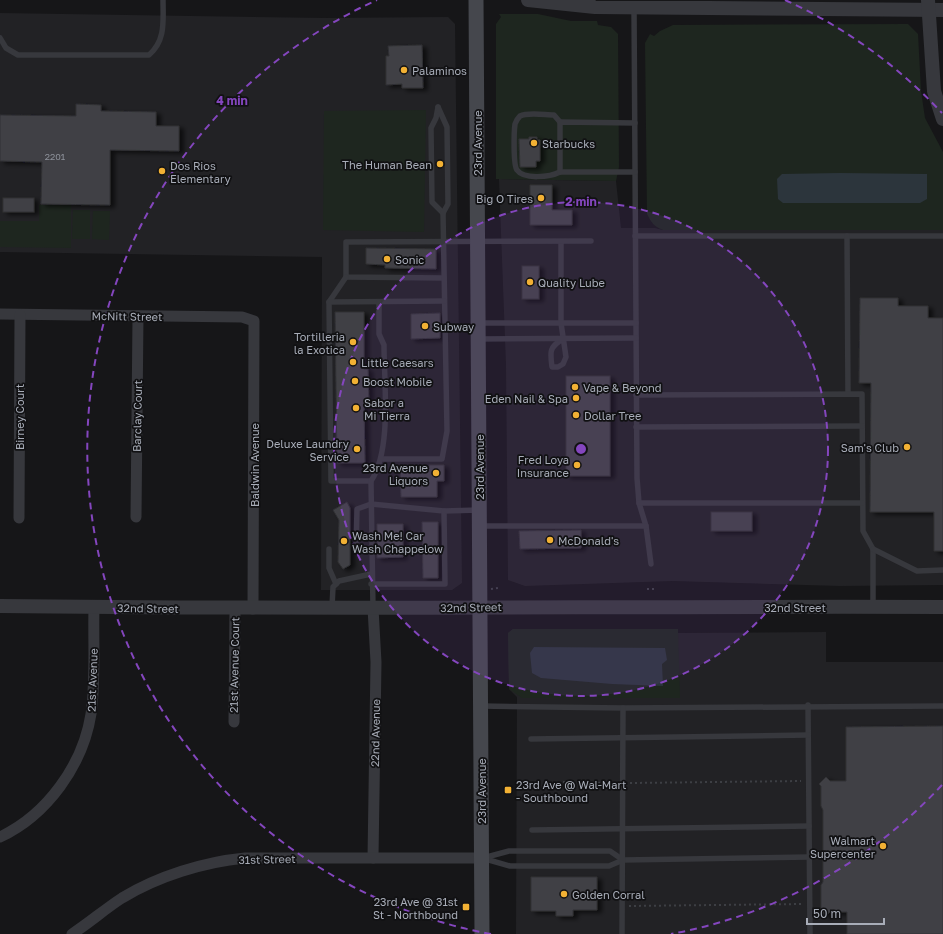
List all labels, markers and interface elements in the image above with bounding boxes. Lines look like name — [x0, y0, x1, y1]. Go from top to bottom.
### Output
place label: Palaminos — [412, 64, 467, 77]
marker: Palaminos — [399, 65, 409, 75]
text: 4 min — [216, 93, 248, 108]
street label: 23rd Avenue — [471, 110, 484, 176]
place label: Starbucks — [542, 137, 595, 150]
marker: Starbucks — [529, 138, 539, 148]
house number: 2201 — [45, 151, 66, 162]
place label: The Human Bean — [342, 158, 432, 171]
place label: Dos Rios Elementary — [170, 159, 231, 185]
marker: The Human Bean — [435, 159, 445, 169]
marker: Dos Rios Elementary — [157, 166, 167, 176]
place label: Big O Tires — [476, 192, 533, 205]
marker: Big O Tires — [536, 193, 546, 203]
text: 2 min — [565, 194, 597, 209]
place label: Sonic — [395, 253, 424, 266]
marker: Sonic — [382, 254, 392, 264]
place label: Quality Lube — [538, 276, 605, 289]
marker: Quality Lube — [525, 277, 535, 287]
street label: McNitt Street — [92, 309, 162, 323]
place label: Subway — [433, 320, 474, 333]
marker: Subway — [420, 321, 430, 331]
place label: Tortilleria la Exotica — [294, 330, 345, 356]
marker: Tortilleria la Exotica — [348, 337, 358, 347]
place label: Little Caesars — [361, 356, 434, 369]
marker: Little Caesars — [348, 357, 358, 367]
place label: Boost Mobile — [363, 375, 432, 388]
marker: Boost Mobile — [350, 376, 360, 386]
street label: Barclay Court — [130, 380, 144, 452]
place label: Vape & Beyond — [583, 381, 662, 394]
marker: Vape & Beyond — [570, 382, 580, 392]
street label: Birney Court — [13, 384, 26, 450]
place label: Eden Nail & Spa — [485, 392, 568, 405]
marker: Eden Nail & Spa — [571, 393, 581, 403]
place label: Sabor a Mi Tierra — [364, 396, 410, 422]
marker: Sabor a Mi Tierra — [351, 403, 361, 413]
place label: Dollar Tree — [584, 409, 641, 422]
marker: Dollar Tree — [571, 410, 581, 420]
street label: Baldwin Avenue — [248, 423, 261, 507]
street label: 23rd Avenue — [473, 434, 486, 500]
place label: Deluxe Laundry Service — [266, 437, 349, 463]
place label: Sam's Club — [841, 441, 899, 454]
centre of rings — [574, 442, 588, 456]
marker: Sam's Club — [902, 442, 912, 452]
marker: Deluxe Laundry Service — [352, 444, 362, 454]
place label: Fred Loya Insurance — [517, 453, 569, 479]
marker: Fred Loya Insurance — [572, 460, 582, 470]
place label: 23rd Avenue Liquors — [363, 461, 428, 487]
marker: 23rd Avenue Liquors — [431, 468, 441, 478]
place label: Wash Me! Car Wash Chappelow — [352, 529, 443, 555]
place label: McDonald's — [558, 534, 619, 547]
marker: McDonald's — [545, 535, 555, 545]
marker: Wash Me! Car Wash Chappelow — [339, 536, 349, 546]
street label: 32nd Street — [440, 600, 502, 614]
street label: 32nd Street — [117, 601, 179, 615]
street label: 32nd Street — [764, 601, 826, 614]
street label: 21st Avenue Court — [227, 617, 241, 713]
street label: 21st Avenue — [84, 648, 100, 712]
street label: 22nd Avenue — [368, 699, 382, 767]
street label: 23rd Avenue — [475, 758, 488, 824]
place label: 23rd Ave @ Wal-Mart - Southbound — [516, 778, 626, 804]
marker: 23rd Ave @ Wal-Mart - Southbound — [503, 785, 513, 795]
place label: Walmart Supercenter — [810, 834, 876, 860]
marker: Walmart Supercenter — [878, 841, 888, 851]
street label: 31st Street — [238, 852, 296, 866]
place label: Golden Corral — [572, 888, 645, 901]
marker: Golden Corral — [559, 889, 569, 899]
place label: 23rd Ave @ 31st St - Northbound — [373, 895, 458, 921]
scale bar — [807, 900, 884, 926]
marker: 23rd Ave @ 31st St - Northbound — [461, 902, 471, 912]
text: 50 m — [813, 906, 841, 921]

